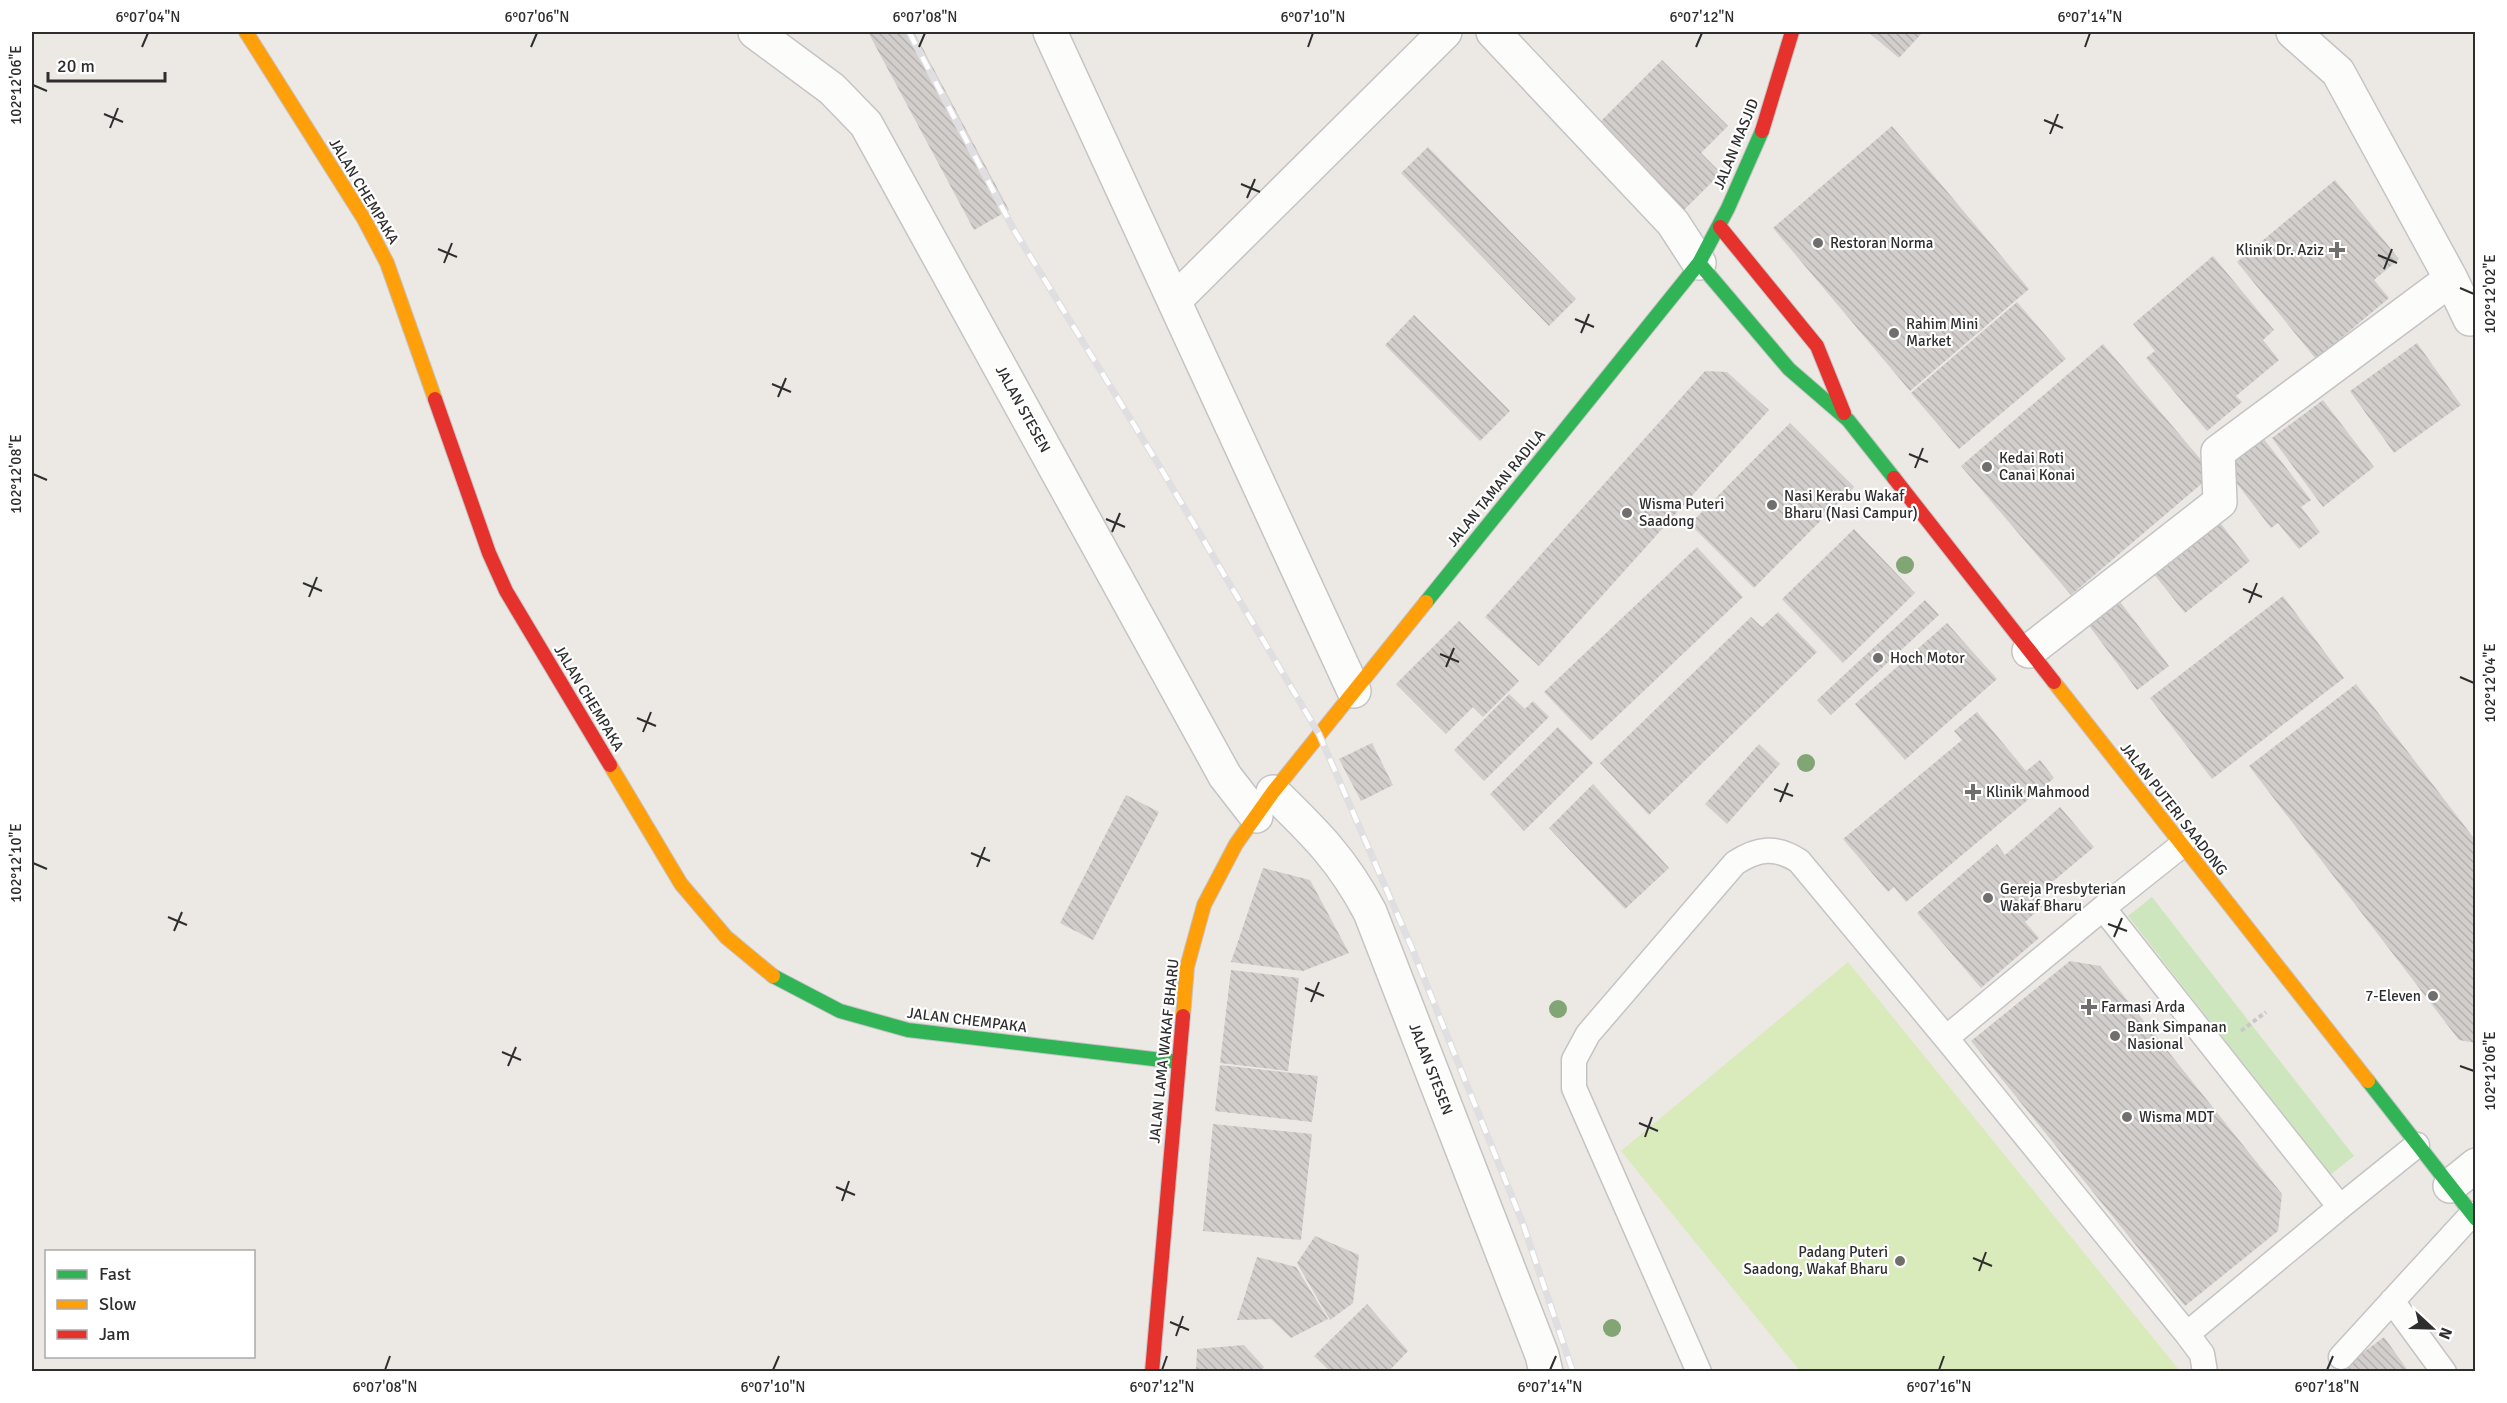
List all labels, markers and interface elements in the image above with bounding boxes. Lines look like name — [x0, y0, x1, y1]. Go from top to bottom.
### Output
text: 6°07'04"N — [115, 8, 181, 26]
text: 6°07'06"N — [504, 8, 570, 26]
text: 6°07'08"N — [892, 8, 958, 26]
text: 6°07'10"N — [1280, 8, 1346, 26]
text: 6°07'12"N — [1669, 8, 1735, 26]
text: 6°07'14"N — [2057, 8, 2123, 26]
text: 102°12'06"E — [7, 45, 25, 125]
scale bar — [48, 45, 165, 83]
text: 20 m — [57, 55, 95, 77]
street label: JALAN MASJID — [1710, 96, 1762, 192]
street label: JALAN CHEMPAKA — [325, 135, 403, 247]
place label: Restoran Norma — [1830, 234, 1933, 252]
marker: Restoran Norma — [1811, 236, 1825, 250]
place label: Klinik Dr. Aziz — [2235, 241, 2324, 259]
marker: Klinik Dr. Aziz — [2328, 241, 2346, 259]
text: 102°12'02"E — [2481, 254, 2499, 334]
place label: Rahim Mini Market — [1906, 315, 1978, 350]
marker: Rahim Mini Market — [1887, 326, 1901, 340]
street label: JALAN STESEN — [992, 362, 1054, 456]
street label: JALAN TAMAN RADILA — [1443, 426, 1549, 550]
text: 102°12'08"E — [7, 434, 25, 514]
place label: Kedai Roti Canai Konai — [1999, 449, 2075, 484]
marker: Kedai Roti Canai Konai — [1980, 460, 1994, 474]
place label: Nasi Kerabu Wakaf Bharu (Nasi Campur) — [1784, 487, 1918, 522]
place label: Wisma Puteri Saadong — [1639, 495, 1724, 530]
marker: Nasi Kerabu Wakaf Bharu (Nasi Campur) — [1765, 498, 1779, 512]
marker: Wisma Puteri Saadong — [1620, 506, 1634, 520]
street label: JALAN CHEMPAKA — [550, 642, 628, 754]
text: 102°12'04"E — [2481, 643, 2499, 723]
place label: Hoch Motor — [1890, 649, 1965, 667]
marker: Hoch Motor — [1871, 651, 1885, 665]
street label: JALAN PUTERI SAADONG — [2117, 739, 2231, 879]
marker: Klinik Mahmood — [1964, 783, 1982, 801]
place label: Klinik Mahmood — [1986, 783, 2090, 801]
text: 102°12'10"E — [7, 823, 25, 903]
place label: Gereja Presbyterian Wakaf Bharu — [2000, 880, 2126, 915]
marker: Gereja Presbyterian Wakaf Bharu — [1981, 891, 1995, 905]
street label: JALAN LAMA WAKAF BHARU — [1145, 958, 1183, 1144]
place label: 7-Eleven — [2365, 987, 2421, 1005]
marker: 7-Eleven — [2426, 989, 2440, 1003]
place label: Farmasi Arda — [2101, 998, 2185, 1016]
marker: Farmasi Arda — [2082, 1000, 2096, 1014]
street label: JALAN CHEMPAKA — [906, 1004, 1028, 1036]
place label: Bank Simpanan Nasional — [2127, 1018, 2227, 1053]
street label: JALAN STESEN — [1405, 1021, 1457, 1117]
marker: Bank Simpanan Nasional — [2108, 1029, 2122, 1043]
text: 102°12'06"E — [2481, 1031, 2499, 1111]
place label: Wisma MDT — [2139, 1108, 2215, 1126]
marker: Wisma MDT — [2120, 1110, 2134, 1124]
place label: Padang Puteri Saadong, Wakaf Bharu — [1743, 1243, 1888, 1278]
legend — [45, 1250, 255, 1358]
marker: Padang Puteri Saadong, Wakaf Bharu — [1893, 1254, 1907, 1268]
text: Fast — [99, 1263, 131, 1285]
text: Slow — [99, 1293, 136, 1315]
north arrow — [2402, 1298, 2462, 1358]
text: Jam — [99, 1323, 130, 1345]
text: N — [2434, 1324, 2456, 1342]
text: 6°07'08"N — [352, 1378, 418, 1396]
text: 6°07'10"N — [740, 1378, 806, 1396]
text: 6°07'12"N — [1129, 1378, 1195, 1396]
text: 6°07'14"N — [1517, 1378, 1583, 1396]
text: 6°07'16"N — [1906, 1378, 1972, 1396]
text: 6°07'18"N — [2294, 1378, 2360, 1396]

